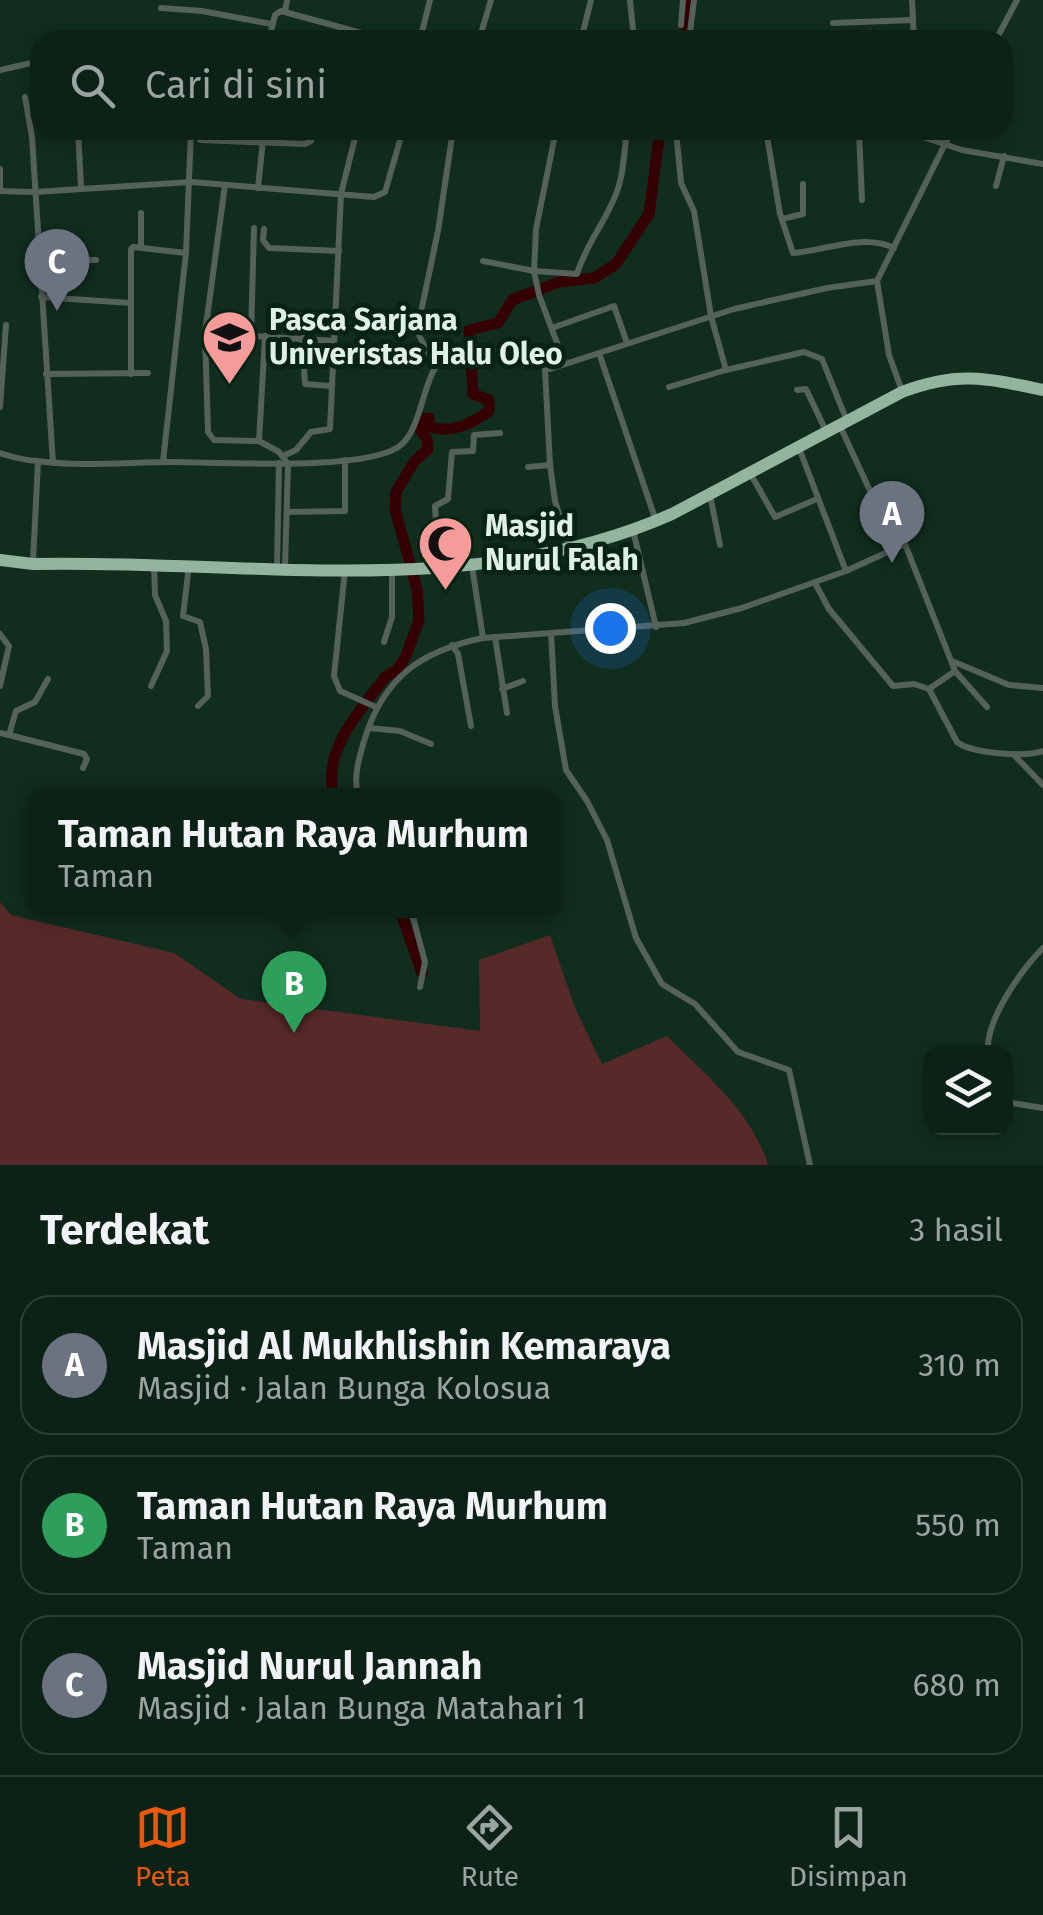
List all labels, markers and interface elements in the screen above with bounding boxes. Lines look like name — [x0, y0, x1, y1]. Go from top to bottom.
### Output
search box — [30, 30, 1013, 140]
icon: search — [65, 58, 120, 113]
text: Cari di sini — [145, 62, 327, 108]
pin: C — [24, 228, 90, 311]
place label: Pasca Sarjana Univeristas Halu Oleo — [269, 302, 563, 372]
school or university icon: Pasca Sarjana Univeristas Halu Oleo — [200, 307, 260, 386]
pin: A — [860, 480, 924, 563]
place label: Masjid Nurul Falah — [485, 508, 639, 578]
mosque icon: Masjid Nurul Falah — [416, 513, 476, 592]
your location — [585, 603, 636, 654]
popup — [26, 788, 561, 918]
text: Taman Hutan Raya Murhum — [58, 811, 529, 857]
text: Taman — [58, 857, 154, 895]
pin: B — [262, 950, 326, 1033]
map controls — [923, 1045, 1013, 1135]
button: layers — [923, 1045, 1013, 1135]
text: Terdekat — [40, 1205, 209, 1255]
text: 3 hasil — [909, 1211, 1003, 1249]
text: Masjid Al Mukhlishin Kemaraya — [137, 1323, 671, 1369]
text: A — [65, 1346, 84, 1384]
text: 310 m — [918, 1346, 1001, 1384]
text: Masjid · Jalan Bunga Kolosua — [137, 1369, 551, 1407]
text: Taman Hutan Raya Murhum — [137, 1483, 608, 1529]
text: B — [65, 1506, 84, 1544]
text: 550 m — [915, 1506, 1001, 1544]
text: Taman — [137, 1529, 233, 1567]
text: Masjid Nurul Jannah — [137, 1643, 483, 1689]
text: C — [65, 1666, 84, 1704]
text: 680 m — [913, 1666, 1001, 1704]
text: Masjid · Jalan Bunga Matahari 1 — [137, 1689, 586, 1727]
tab: Peta — [135, 1800, 191, 1893]
tab: Rute — [461, 1800, 519, 1893]
tab: Disimpan — [789, 1800, 908, 1893]

